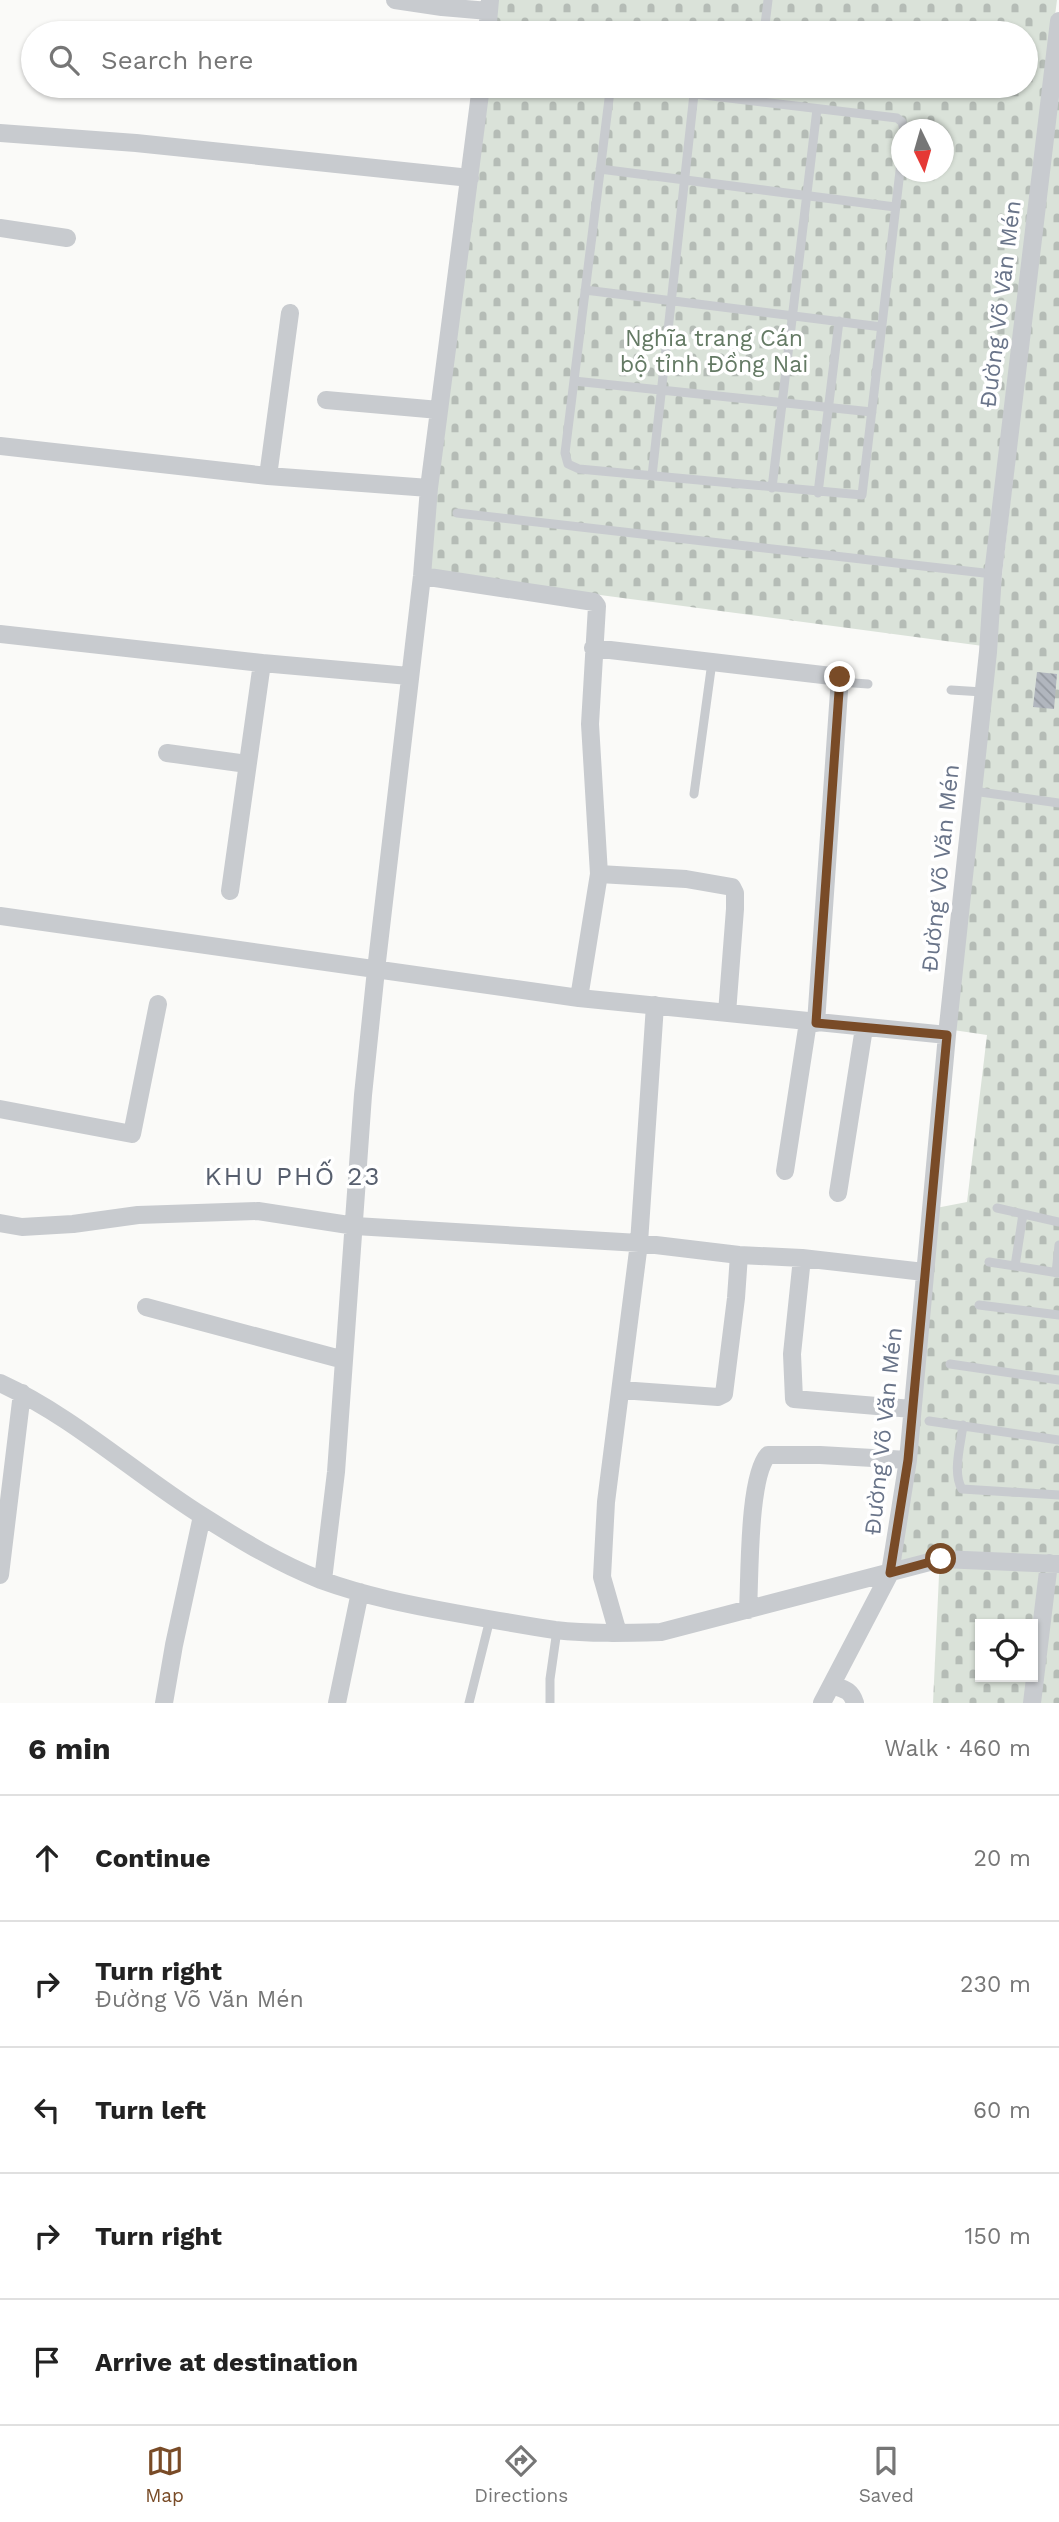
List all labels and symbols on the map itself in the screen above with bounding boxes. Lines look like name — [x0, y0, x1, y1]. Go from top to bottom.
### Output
north arrow — [891, 119, 954, 182]
street label: Đường Võ Văn Mén — [974, 199, 1027, 409]
park label: Nghĩa trang Cán bộ tỉnh Đồng Nai — [620, 325, 808, 378]
route end — [824, 661, 855, 692]
street label: Đường Võ Văn Mén — [916, 763, 965, 973]
district label: KHU PHỐ 23 — [205, 1159, 382, 1191]
street label: Đường Võ Văn Mén — [859, 1326, 908, 1536]
route start — [925, 1543, 956, 1574]

